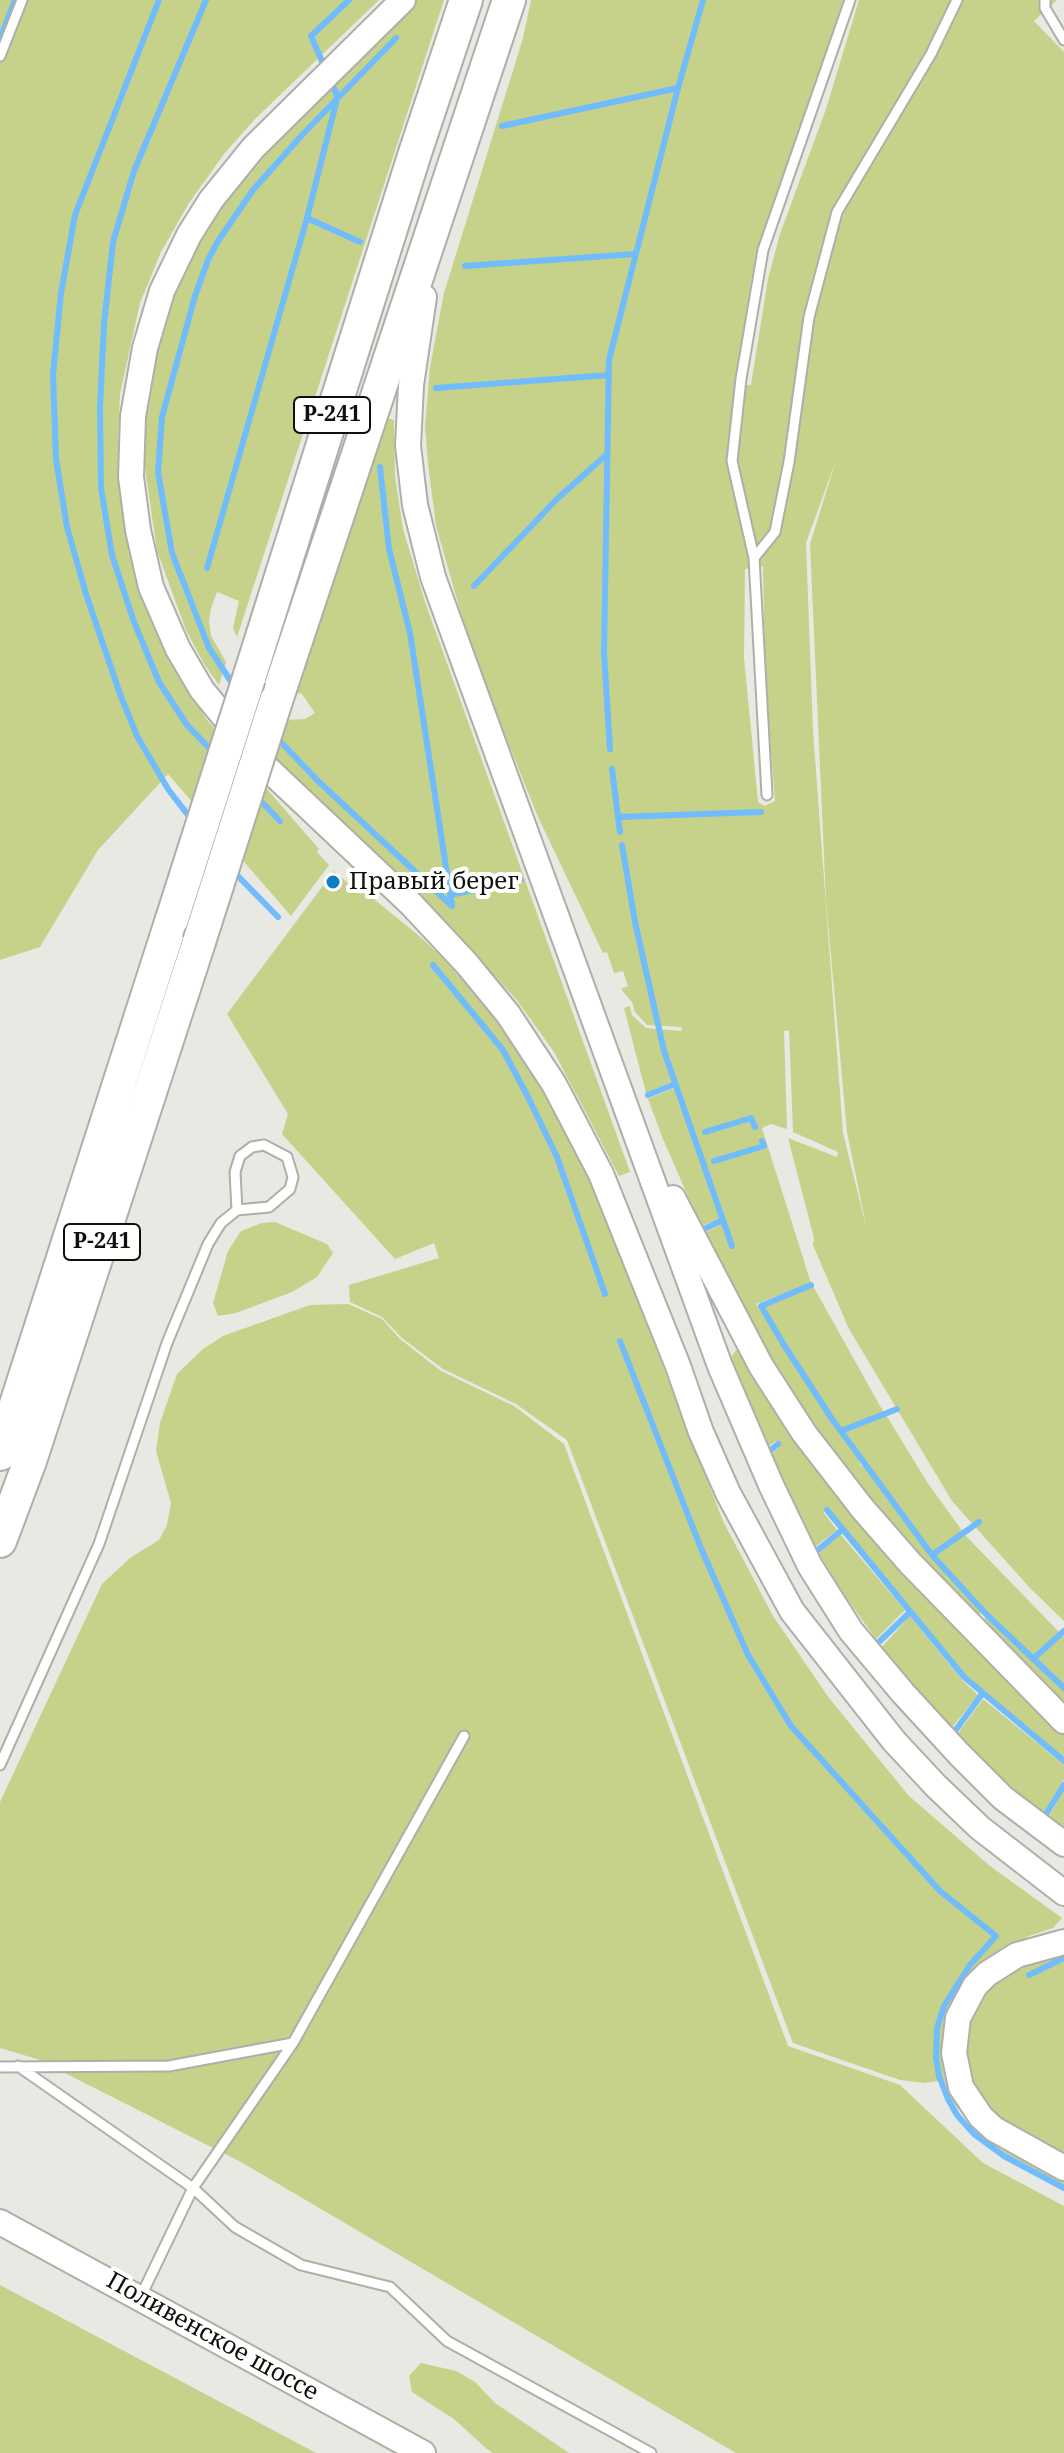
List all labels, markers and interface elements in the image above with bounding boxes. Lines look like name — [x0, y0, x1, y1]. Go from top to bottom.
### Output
road number: Р-241 — [294, 397, 370, 433]
place label: Правый берег — [349, 868, 519, 896]
marker: Правый берег — [324, 873, 342, 891]
road number: Р-241 — [64, 1224, 140, 1260]
street label: Поливенское шоссе — [101, 2267, 323, 2407]

